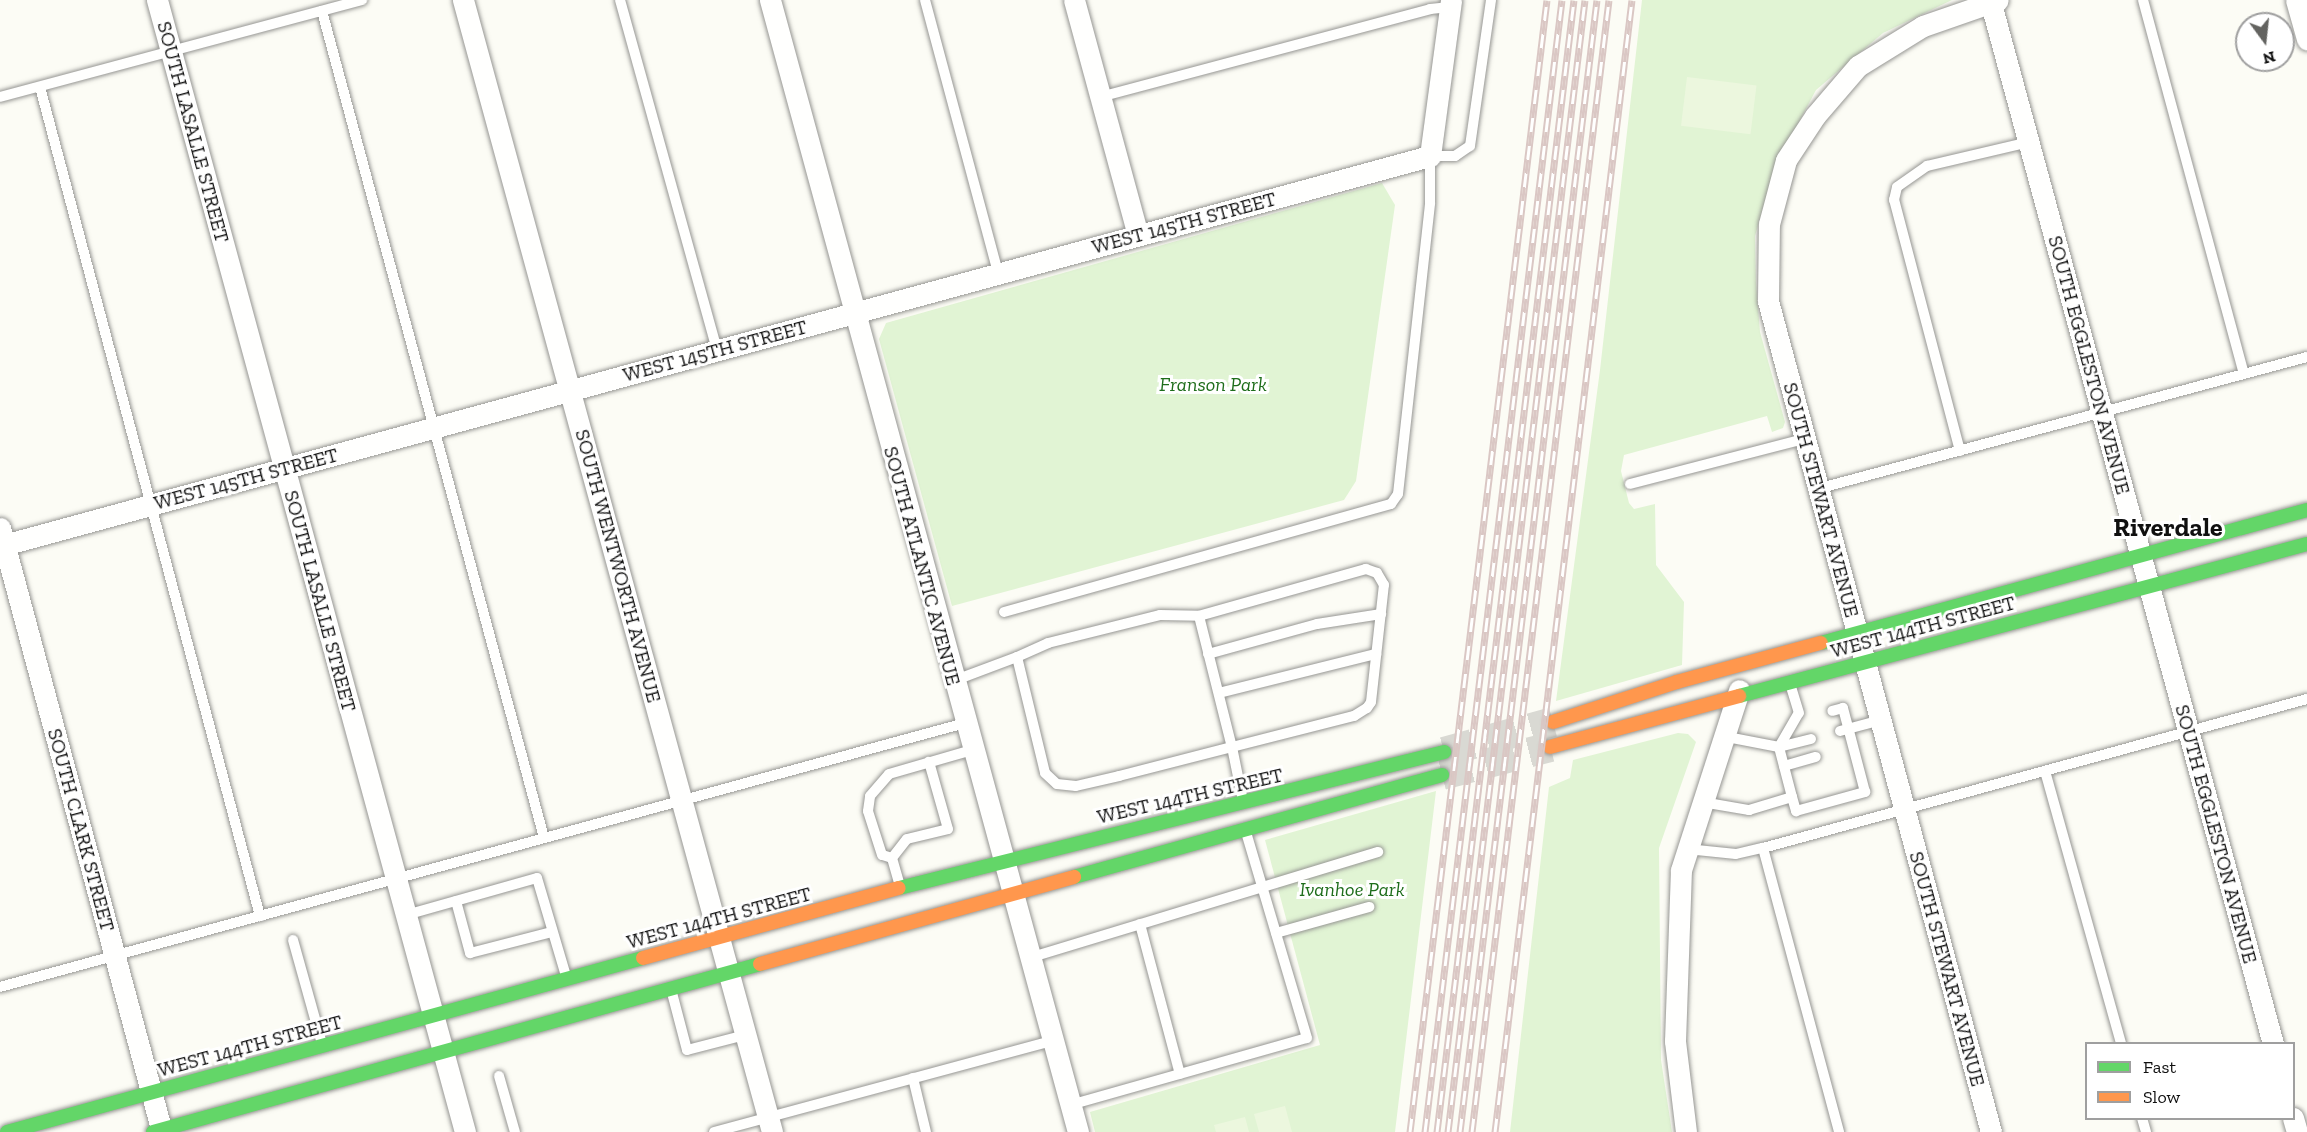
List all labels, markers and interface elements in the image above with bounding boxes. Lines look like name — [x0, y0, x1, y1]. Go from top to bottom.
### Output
north arrow — [2235, 12, 2295, 72]
street label: SOUTH LASALLE STREET — [152, 19, 234, 245]
text: N — [2261, 47, 2278, 69]
street label: WEST 145TH STREET — [1089, 187, 1279, 259]
street label: SOUTH EGGLESTON AVENUE — [2043, 233, 2135, 497]
street label: WEST 145TH STREET — [620, 315, 810, 387]
park label: Franson Park — [1159, 372, 1267, 396]
street label: SOUTH STEWART AVENUE — [1778, 380, 1864, 620]
street label: SOUTH WENTWORTH AVENUE — [570, 426, 666, 706]
street label: WEST 145TH STREET — [151, 443, 341, 515]
street label: SOUTH ATLANTIC AVENUE — [878, 443, 966, 689]
street label: SOUTH LASALLE STREET — [279, 488, 361, 714]
district label: Riverdale — [2113, 512, 2223, 544]
street label: WEST 144TH STREET — [1828, 591, 2018, 663]
street label: SOUTH EGGLESTON AVENUE — [2170, 702, 2262, 966]
street label: SOUTH CLARK STREET — [42, 726, 120, 934]
street label: WEST 144TH STREET — [1095, 763, 1285, 829]
street label: SOUTH STEWART AVENUE — [1904, 849, 1990, 1089]
park label: Ivanhoe Park — [1299, 877, 1405, 901]
street label: WEST 144TH STREET — [624, 882, 814, 954]
street label: WEST 144TH STREET — [155, 1010, 345, 1082]
legend — [2085, 1042, 2295, 1120]
text: Fast — [2143, 1056, 2176, 1078]
text: Slow — [2143, 1086, 2180, 1108]

